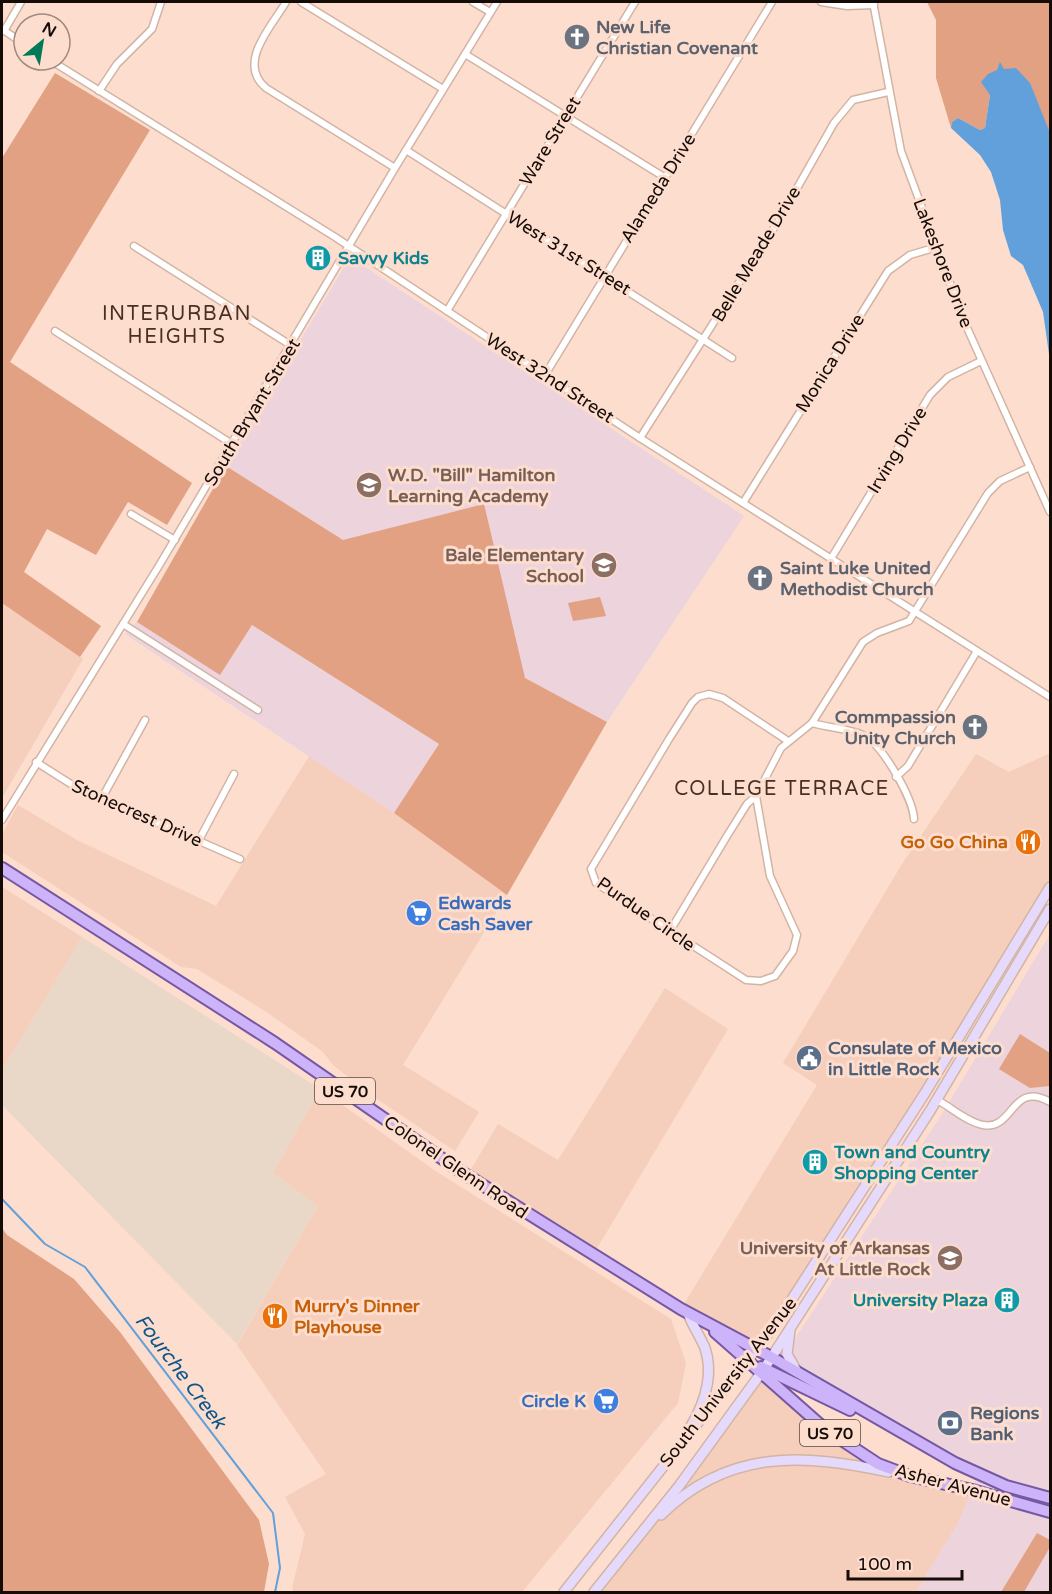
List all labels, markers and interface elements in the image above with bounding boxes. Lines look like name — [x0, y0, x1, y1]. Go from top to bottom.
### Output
north arrow — [12, 12, 72, 72]
place label: New Life Christian Covenant — [596, 16, 758, 59]
text: N — [38, 18, 60, 42]
church icon: New Life Christian Covenant — [562, 22, 592, 52]
street label: Ware Street — [515, 92, 585, 190]
street label: Alameda Drive — [616, 129, 700, 247]
street label: Belle Meade Drive — [707, 182, 805, 326]
street label: Lakeshore Drive — [908, 195, 978, 331]
street label: West 31st Street — [503, 206, 635, 300]
building icon: Savvy Kids — [303, 243, 333, 273]
place label: Savvy Kids — [338, 247, 429, 269]
district label: INTERURBAN HEIGHTS — [102, 302, 252, 349]
street label: Monica Drive — [791, 310, 869, 416]
street label: West 32nd Street — [482, 328, 618, 428]
street label: South Bryant Street — [199, 334, 305, 490]
street label: Irving Drive — [863, 403, 931, 497]
place label: W.D. "Bill" Hamilton Learning Academy — [388, 464, 556, 507]
school or university icon: W.D. "Bill" Hamilton Learning Academy — [354, 470, 384, 500]
place label: Bale Elementary School — [445, 544, 584, 587]
school or university icon: Bale Elementary School — [589, 550, 619, 580]
place label: Saint Luke United Methodist Church — [780, 557, 934, 600]
church icon: Saint Luke United Methodist Church — [745, 563, 775, 593]
place label: Commpassion Unity Church — [835, 706, 956, 749]
church icon: Commpassion Unity Church — [960, 712, 990, 742]
street label: Stonecrest Drive — [68, 774, 206, 852]
district label: COLLEGE TERRACE — [674, 777, 890, 801]
restaurant icon: Go Go China — [1013, 827, 1043, 857]
place label: Go Go China — [900, 831, 1008, 853]
street label: Purdue Circle — [593, 872, 699, 956]
place label: Edwards Cash Saver — [438, 892, 534, 935]
supermarket icon: Edwards Cash Saver — [404, 898, 434, 928]
place label: Consulate of Mexico in Little Rock — [828, 1037, 1002, 1080]
public building icon: Consulate of Mexico in Little Rock — [794, 1043, 824, 1073]
road number: US 70 — [315, 1078, 375, 1104]
street label: Colonel Glenn Road — [380, 1111, 532, 1223]
place label: Town and Country Shopping Center — [833, 1141, 990, 1184]
building icon: Town and Country Shopping Center — [800, 1147, 830, 1177]
place label: University of Arkansas At Little Rock — [740, 1237, 930, 1280]
school or university icon: University of Arkansas At Little Rock — [935, 1243, 965, 1273]
building icon: University Plaza — [992, 1285, 1022, 1315]
place label: University Plaza — [853, 1289, 988, 1311]
street label: South University Avenue — [655, 1293, 801, 1471]
place label: Murry's Dinner Playhouse — [294, 1295, 421, 1338]
restaurant icon: Murry's Dinner Playhouse — [260, 1301, 290, 1331]
water label: Fourche Creek — [129, 1310, 232, 1435]
supermarket icon: Circle K — [591, 1386, 621, 1416]
place label: Circle K — [521, 1390, 586, 1412]
place label: Regions Bank — [970, 1402, 1040, 1445]
bank icon: Regions Bank — [935, 1408, 965, 1438]
road number: US 70 — [800, 1420, 860, 1446]
street label: Asher Avenue — [893, 1459, 1013, 1511]
scale bar — [848, 1543, 962, 1581]
text: 100 m — [857, 1553, 912, 1575]

